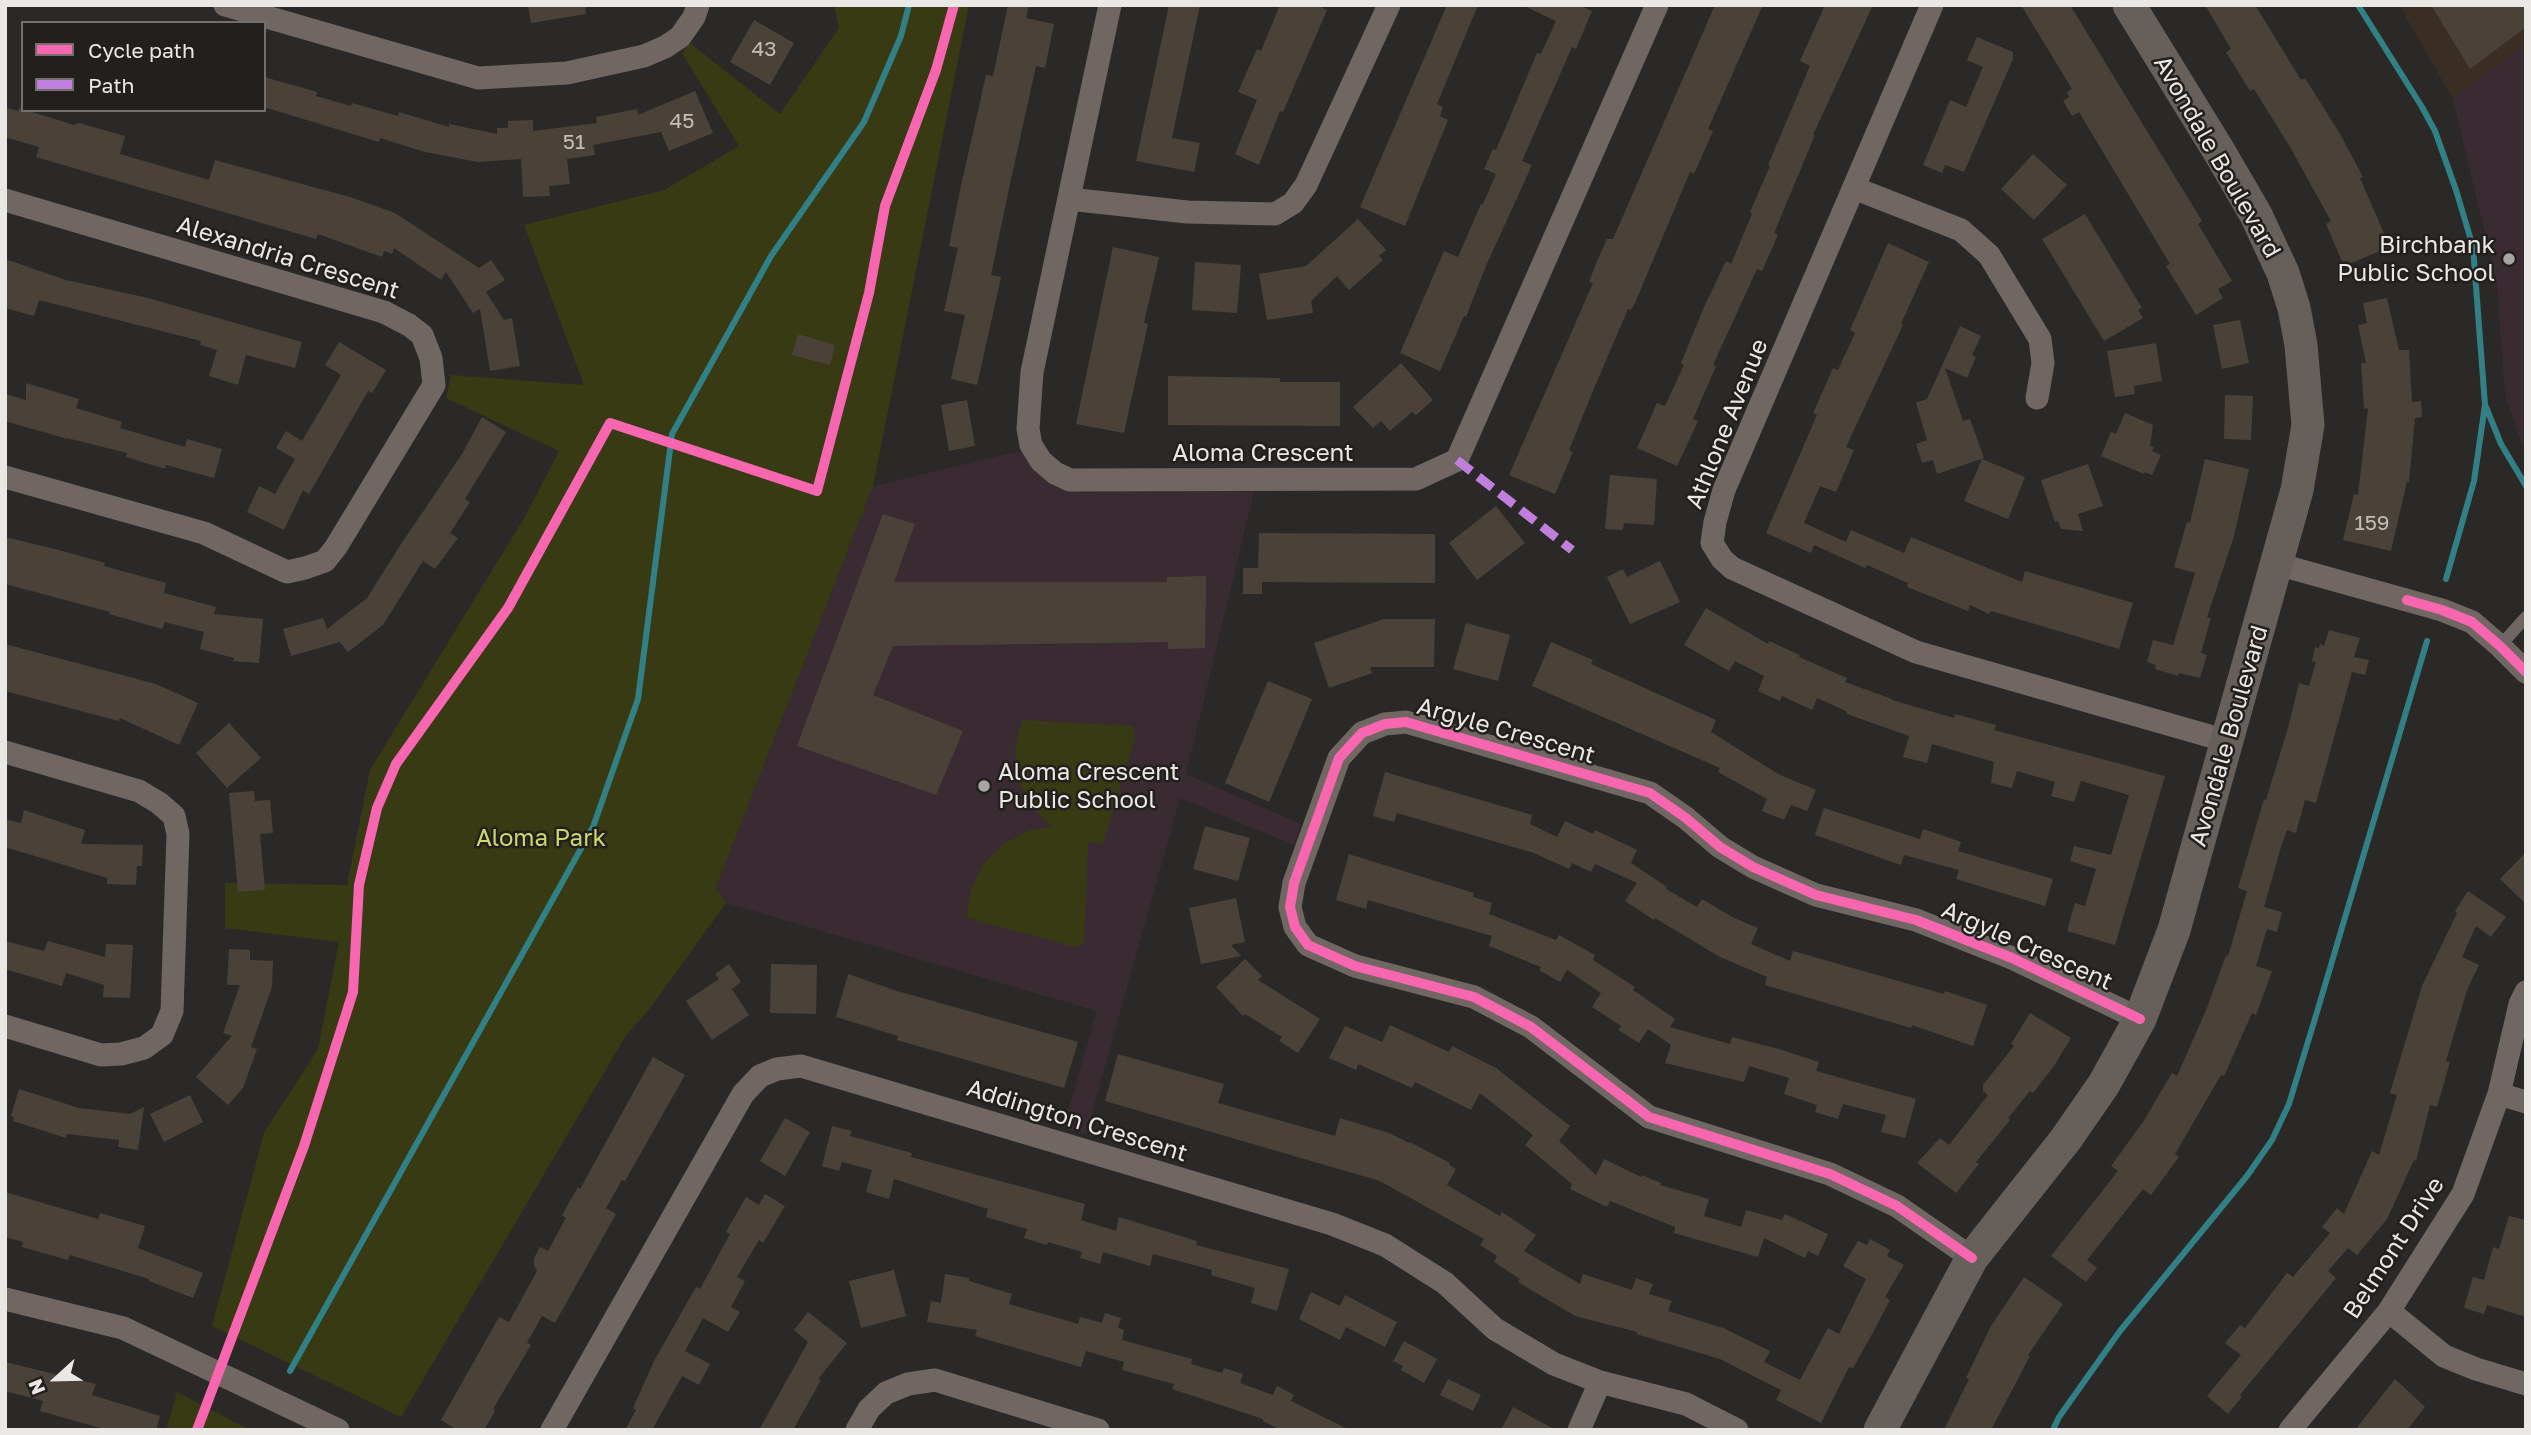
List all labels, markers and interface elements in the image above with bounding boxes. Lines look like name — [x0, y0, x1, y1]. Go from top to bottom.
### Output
legend — [21, 21, 266, 112]
house number: 43 — [751, 36, 777, 62]
text: Cycle path — [88, 37, 195, 63]
street label: Avondale Boulevard — [2147, 51, 2287, 263]
text: Path — [88, 72, 135, 98]
house number: 45 — [670, 108, 694, 134]
house number: 51 — [563, 129, 585, 155]
street label: Alexandria Crescent — [173, 210, 403, 306]
place label: Birchbank Public School — [2337, 231, 2495, 287]
marker: Birchbank Public School — [2501, 251, 2517, 267]
street label: Athlone Avenue — [1680, 335, 1774, 513]
street label: Aloma Crescent — [1172, 439, 1354, 467]
house number: 159 — [2354, 510, 2390, 536]
street label: Avondale Boulevard — [2184, 622, 2274, 850]
street label: Argyle Crescent — [1414, 692, 1598, 770]
place label: Aloma Crescent Public School — [998, 758, 1179, 814]
marker: Aloma Crescent Public School — [976, 778, 992, 794]
park label: Aloma Park — [476, 824, 606, 852]
street label: Argyle Crescent — [1937, 895, 2117, 997]
street label: Addington Crescent — [963, 1074, 1191, 1168]
street label: Belmont Drive — [2338, 1172, 2450, 1324]
north arrow — [21, 1344, 91, 1414]
text: N — [23, 1376, 49, 1398]

